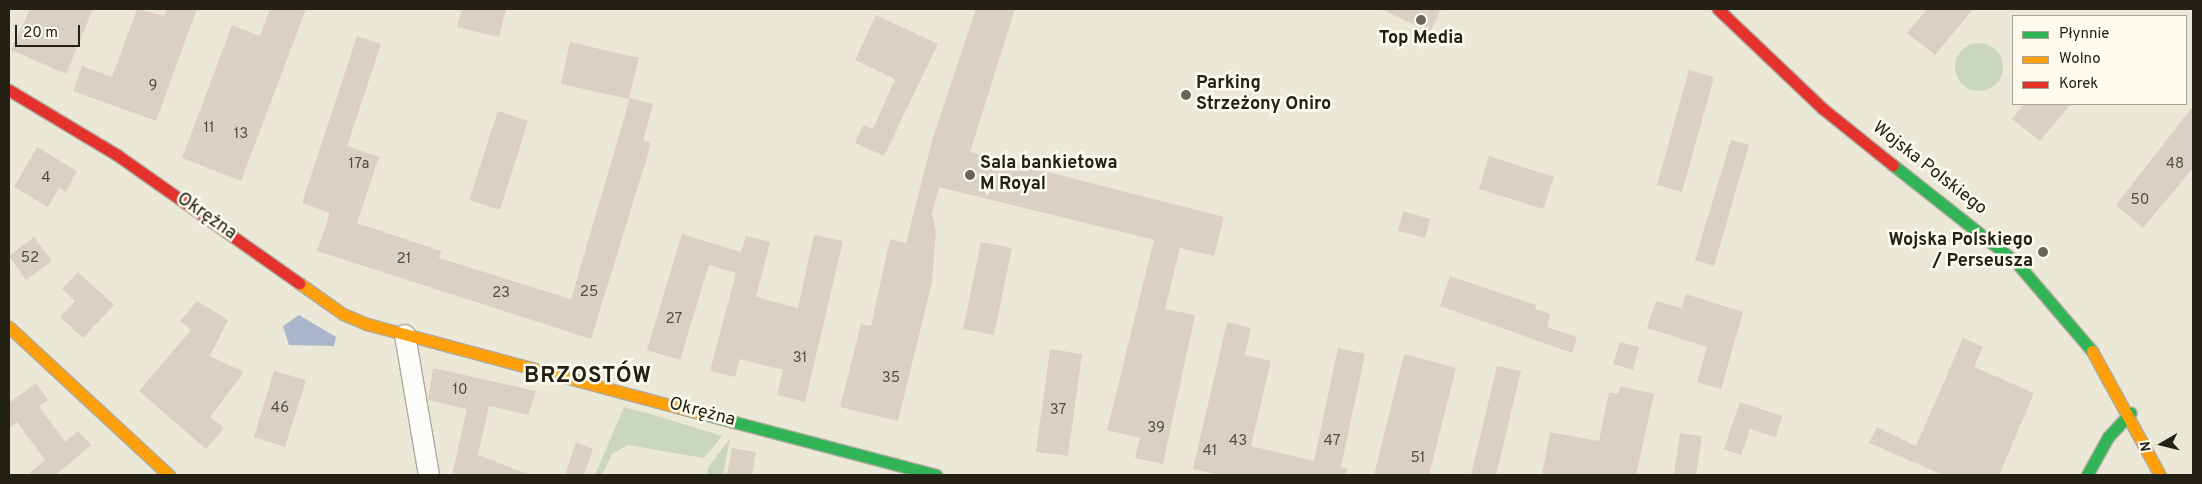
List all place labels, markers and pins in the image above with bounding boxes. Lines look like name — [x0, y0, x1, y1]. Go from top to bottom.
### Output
marker: Top Media — [1415, 14, 1427, 26]
place label: Top Media — [1379, 28, 1463, 50]
place label: Parking Strzeżony Oniro — [1196, 74, 1331, 116]
marker: Parking Strzeżony Oniro — [1180, 89, 1192, 101]
place label: Sala bankietowa M Royal — [980, 154, 1117, 196]
marker: Sala bankietowa M Royal — [964, 169, 976, 181]
place label: Wojska Polskiego / Perseusza — [1889, 231, 2033, 274]
marker: Wojska Polskiego / Perseusza — [2037, 246, 2049, 258]

